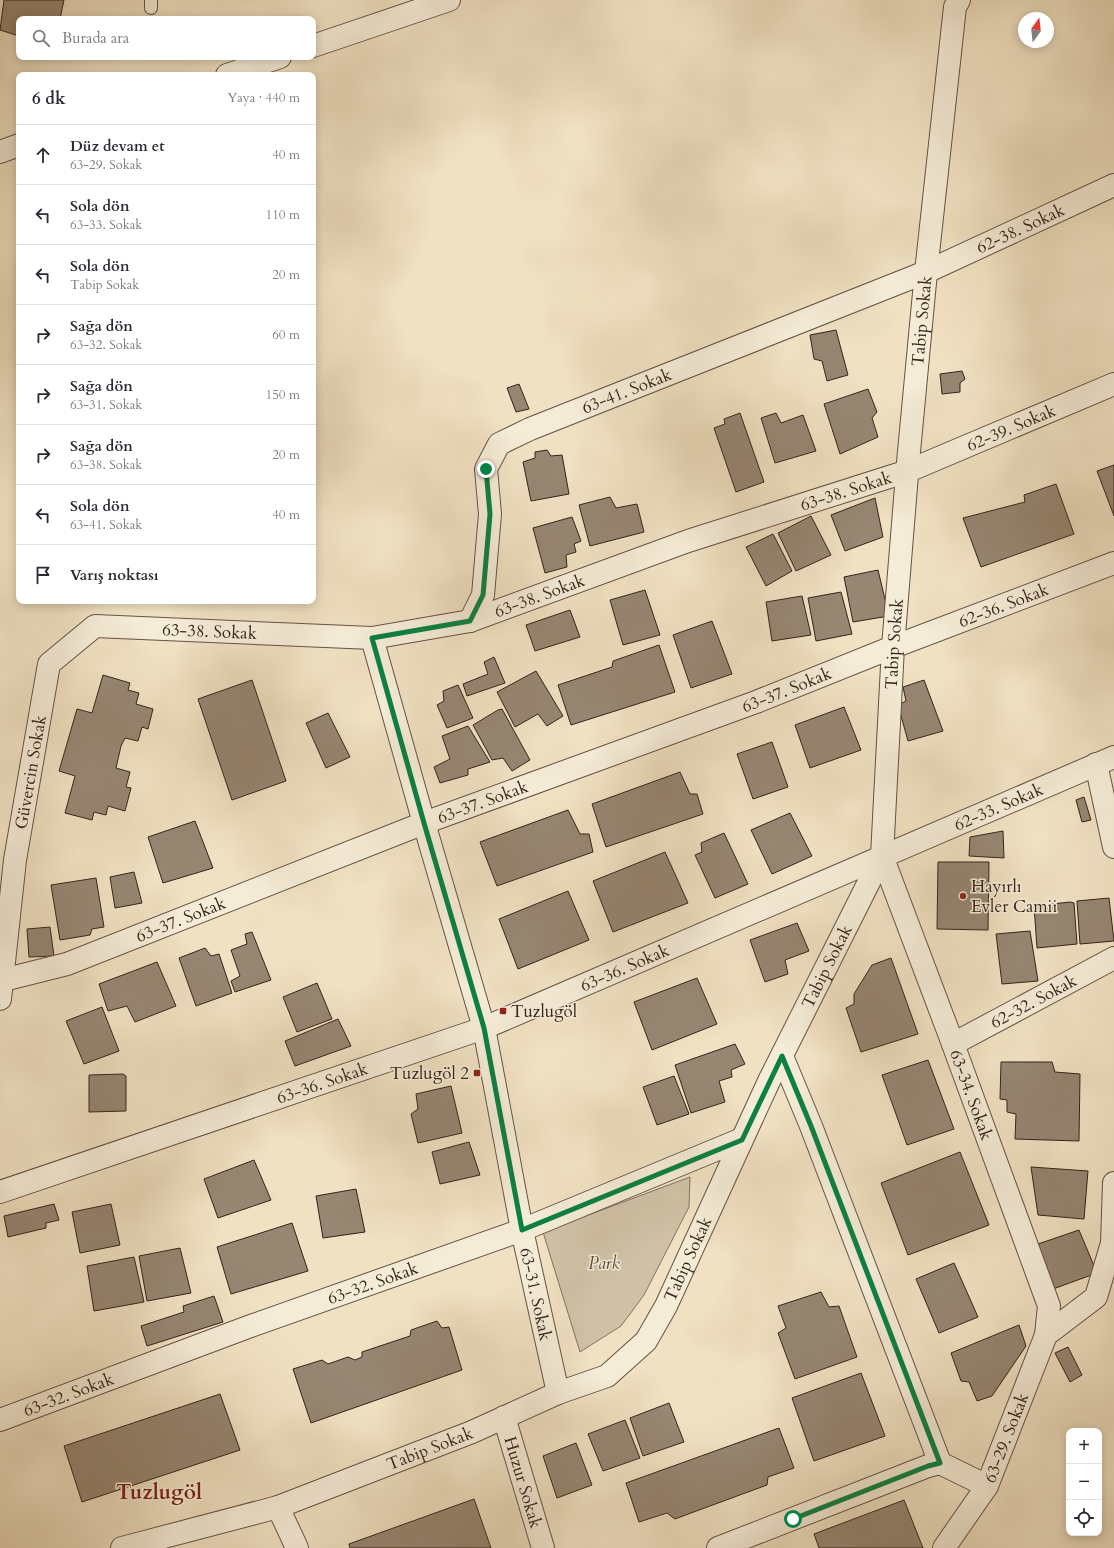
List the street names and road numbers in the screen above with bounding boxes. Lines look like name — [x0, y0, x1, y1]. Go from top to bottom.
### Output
street label: 62-38. Sokak — [972, 198, 1069, 259]
street label: Tabip Sokak — [906, 274, 937, 367]
street label: 63-41. Sokak — [578, 362, 676, 419]
street label: 62-39. Sokak — [963, 398, 1060, 457]
street label: 63-38. Sokak — [797, 465, 895, 516]
street label: 63-38. Sokak — [491, 568, 589, 623]
street label: 62-36. Sokak — [955, 577, 1053, 633]
street label: Tabip Sokak — [879, 597, 908, 690]
street label: 63-38. Sokak — [162, 617, 258, 645]
street label: 63-37. Sokak — [738, 661, 836, 718]
street label: Güvercin Sokak — [9, 712, 52, 831]
street label: 63-37. Sokak — [434, 774, 532, 829]
street label: 62-33. Sokak — [950, 777, 1047, 836]
street label: 63-37. Sokak — [132, 891, 230, 947]
street label: Tabip Sokak — [796, 920, 858, 1012]
street label: 63-36. Sokak — [576, 938, 673, 997]
street label: 62-32. Sokak — [986, 968, 1081, 1034]
street label: 63-34. Sokak — [945, 1046, 999, 1144]
street label: 63-36. Sokak — [273, 1057, 371, 1109]
street label: Tabip Sokak — [658, 1212, 717, 1305]
street label: 63-31. Sokak — [515, 1245, 558, 1344]
street label: 63-32. Sokak — [324, 1256, 422, 1310]
street label: 63-32. Sokak — [20, 1367, 118, 1422]
street label: 63-29. Sokak — [978, 1389, 1034, 1486]
street label: Tabip Sokak — [383, 1421, 477, 1475]
street label: Huzur Sokak — [499, 1434, 548, 1532]

